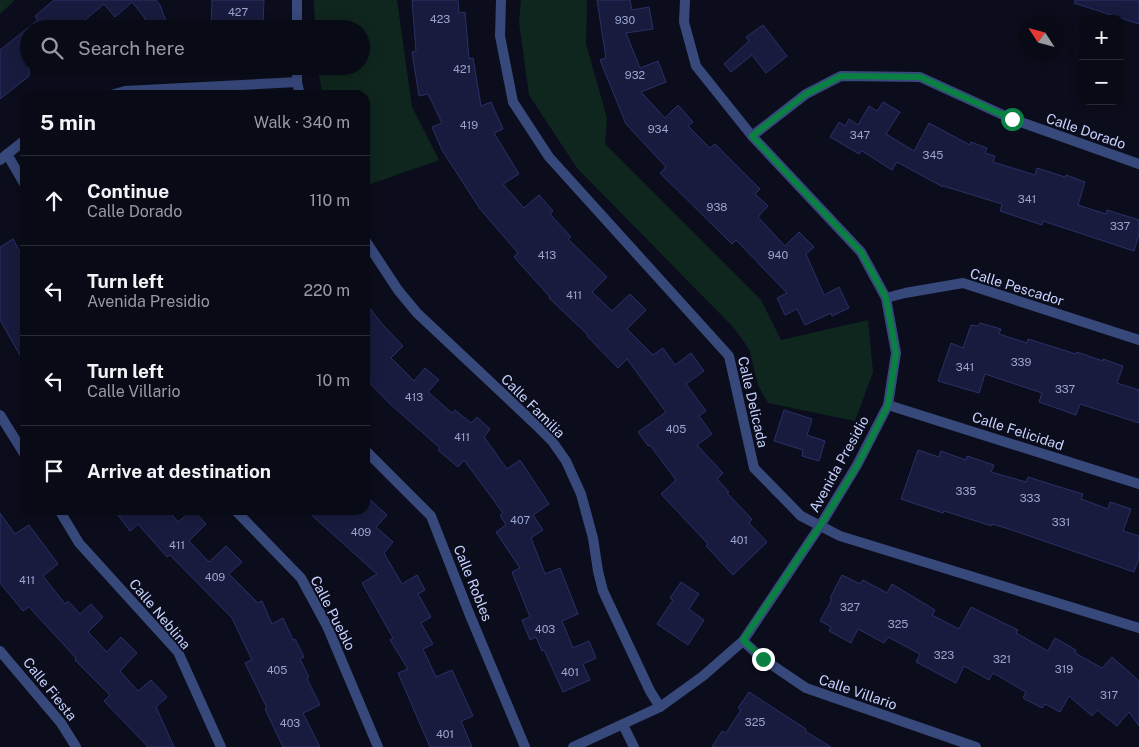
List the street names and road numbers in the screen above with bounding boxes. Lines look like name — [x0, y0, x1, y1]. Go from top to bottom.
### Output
street label: Calle Dorado — [1044, 110, 1128, 152]
street label: Calle Pescador — [968, 265, 1066, 309]
street label: Calle Delicada — [735, 355, 771, 449]
street label: Calle Familia — [498, 371, 568, 441]
street label: Calle Felicidad — [970, 409, 1066, 453]
street label: Avenida Presidio — [806, 413, 872, 515]
street label: Calle Robles — [450, 543, 496, 623]
street label: Calle Pueblo — [307, 573, 359, 653]
street label: Calle Neblina — [126, 576, 194, 652]
street label: Calle Fiesta — [20, 654, 80, 724]
street label: Calle Villario — [817, 671, 899, 713]

